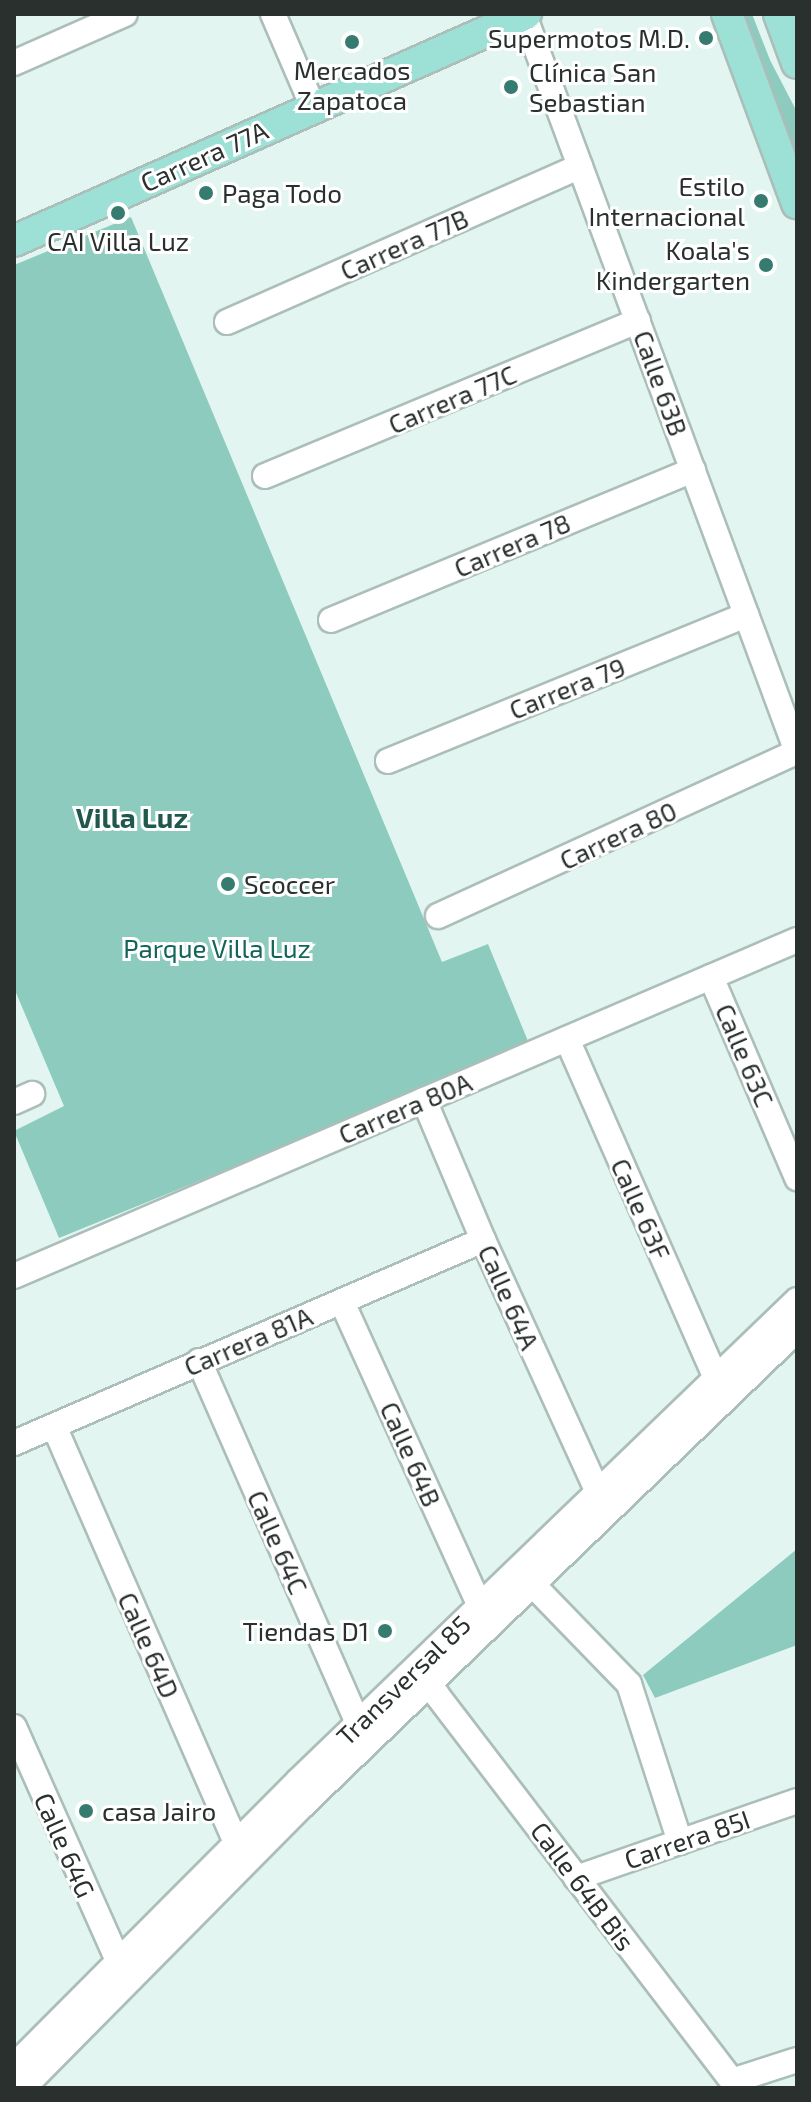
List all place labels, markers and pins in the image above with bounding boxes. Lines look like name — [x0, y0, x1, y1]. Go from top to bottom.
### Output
place label: Supermotos M.D. — [488, 22, 690, 54]
marker: Supermotos M.D. — [697, 29, 715, 47]
marker: Mercados Zapatoca — [343, 33, 361, 51]
place label: Mercados Zapatoca — [294, 54, 410, 116]
place label: Clínica San Sebastian — [529, 56, 656, 118]
marker: Clínica San Sebastian — [500, 76, 522, 98]
place label: Estilo Internacional — [588, 170, 745, 232]
place label: Paga Todo — [222, 177, 343, 209]
marker: Paga Todo — [197, 184, 215, 202]
marker: Estilo Internacional — [752, 192, 770, 210]
marker: CAI Villa Luz — [109, 204, 127, 222]
place label: CAI Villa Luz — [47, 225, 189, 257]
place label: Koala's Kindergarten — [596, 234, 750, 296]
marker: Koala's Kindergarten — [757, 256, 775, 274]
place label: Scoccer — [244, 868, 335, 900]
marker: Scoccer — [219, 875, 237, 893]
place label: Tiendas D1 — [243, 1615, 369, 1647]
marker: Tiendas D1 — [376, 1622, 394, 1640]
place label: casa Jairo — [102, 1795, 217, 1827]
marker: casa Jairo — [77, 1802, 95, 1820]

